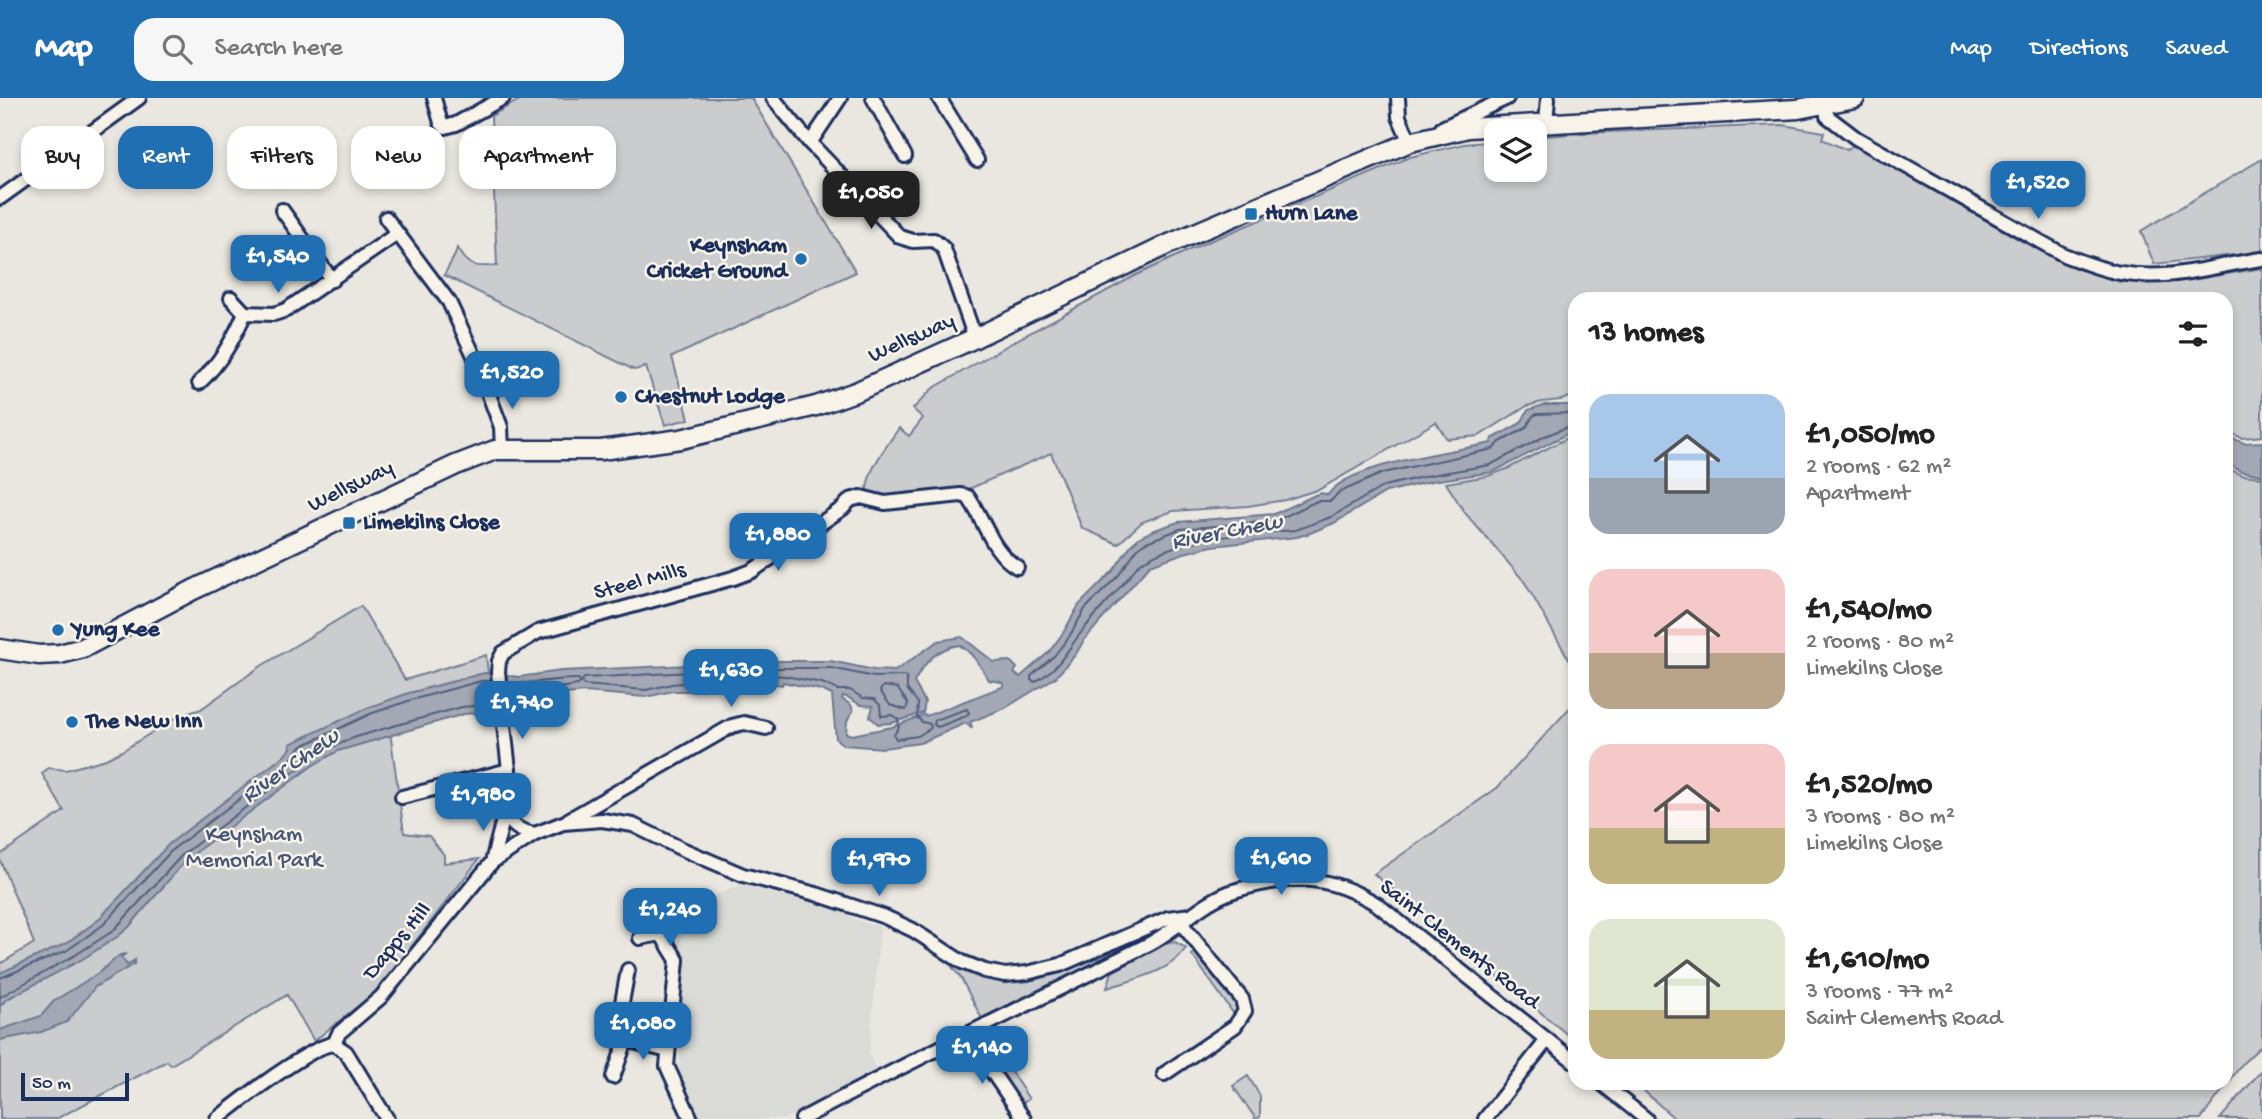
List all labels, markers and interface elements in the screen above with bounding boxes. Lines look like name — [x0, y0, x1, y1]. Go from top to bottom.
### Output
search box — [134, 18, 624, 81]
text: Map — [35, 30, 92, 68]
icon: search — [158, 30, 196, 68]
text: Search here — [214, 34, 343, 65]
text: Map — [1950, 35, 1992, 64]
text: Directions — [2030, 35, 2128, 64]
text: Saved — [2166, 35, 2227, 64]
map controls — [1484, 119, 1547, 182]
button: layers — [1484, 119, 1547, 182]
chip: Buy — [21, 126, 104, 189]
chip: Rent — [118, 126, 213, 189]
chip: Filters — [227, 126, 337, 189]
chip: New — [351, 126, 445, 189]
chip: Apartment — [459, 126, 616, 189]
pin: £1,520 — [1981, 162, 2095, 221]
text: £1,520 — [2006, 170, 2070, 197]
pin: £1,050 — [814, 172, 928, 231]
text: £1,050 — [839, 180, 903, 207]
place label: Hurn Lane — [1265, 201, 1359, 228]
marker: Hurn Lane — [1243, 206, 1259, 222]
place label: Keynsham Cricket Ground — [647, 233, 790, 286]
pin: £1,540 — [221, 236, 335, 295]
text: £1,540 — [247, 244, 309, 271]
marker: Keynsham Cricket Ground — [793, 251, 809, 267]
street label: Wellsway — [865, 308, 959, 370]
icon: filters — [2174, 315, 2212, 353]
text: 13 homes — [1589, 317, 1703, 352]
pin: £1,520 — [455, 352, 569, 411]
text: £1,520 — [480, 360, 544, 387]
place label: Chestnut Lodge — [635, 384, 786, 411]
marker: Chestnut Lodge — [613, 389, 629, 405]
text: £1,050/mo — [1806, 419, 1935, 454]
icon: home — [1645, 422, 1729, 506]
text: 2 rooms · 62 m² — [1806, 454, 1951, 481]
street label: Wellsway — [304, 455, 398, 519]
text: Apartment — [1806, 481, 1910, 508]
water label: River Chew — [1169, 508, 1286, 558]
place label: Limekilns Close — [363, 510, 501, 537]
pin: £1,880 — [721, 514, 835, 573]
marker: Limekilns Close — [341, 515, 357, 531]
text: £1,880 — [746, 522, 810, 549]
street label: Steel Mills — [591, 557, 689, 607]
text: £1,540/mo — [1806, 594, 1932, 629]
icon: home — [1645, 597, 1729, 681]
place label: Yung Kee — [69, 617, 160, 644]
marker: Yung Kee — [50, 622, 66, 638]
text: 2 rooms · 80 m² — [1806, 629, 1954, 656]
pin: £1,630 — [674, 650, 788, 709]
text: Limekilns Close — [1806, 656, 1943, 683]
text: £1,630 — [699, 658, 763, 685]
pin: £1,740 — [465, 682, 579, 741]
text: £1,740 — [491, 690, 553, 717]
place label: The New Inn — [84, 709, 203, 736]
marker: The New Inn — [64, 714, 80, 730]
water label: River Chew — [237, 722, 346, 811]
text: £1,520/mo — [1806, 769, 1932, 804]
icon: home — [1645, 772, 1729, 856]
pin: £1,980 — [426, 774, 540, 833]
text: £1,980 — [451, 782, 515, 809]
text: 3 rooms · 80 m² — [1806, 804, 1955, 831]
park label: Keynsham Memorial Park — [186, 822, 325, 875]
text: Limekilns Close — [1806, 831, 1943, 858]
pin: £1,970 — [822, 838, 936, 898]
pin: £1,610 — [1224, 838, 1338, 897]
text: £1,610 — [1251, 846, 1311, 873]
text: £1,970 — [847, 847, 911, 874]
street label: Saint Clements Road — [1373, 874, 1546, 1017]
pin: £1,240 — [613, 888, 727, 948]
text: £1,240 — [639, 897, 701, 924]
street label: Dapps Hill — [357, 898, 438, 988]
text: £1,610/mo — [1806, 944, 1929, 979]
icon: home — [1645, 947, 1729, 1031]
text: 3 rooms · 77 m² — [1806, 979, 1953, 1006]
pin: £1,080 — [586, 1002, 700, 1062]
text: Saint Clements Road — [1806, 1006, 2002, 1033]
text: £1,080 — [610, 1011, 676, 1038]
pin: £1,140 — [925, 1026, 1039, 1086]
text: £1,140 — [952, 1035, 1012, 1062]
scale bar — [21, 1070, 130, 1102]
text: 50 m — [32, 1073, 71, 1096]

